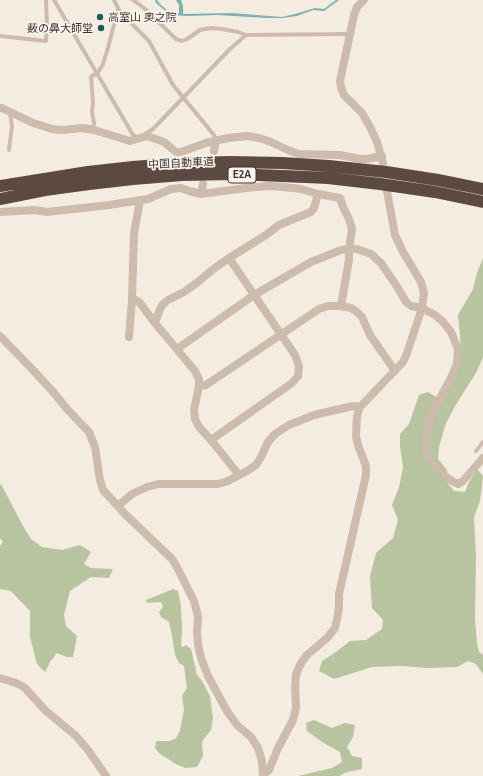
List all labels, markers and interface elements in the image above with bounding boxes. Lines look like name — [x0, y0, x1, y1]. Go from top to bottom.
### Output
place label: 高室山 奥之院 — [108, 10, 177, 24]
marker: 高室山 奥之院 — [95, 12, 105, 22]
place label: 薮の鼻大師堂 — [27, 21, 93, 35]
marker: 薮の鼻大師堂 — [96, 23, 106, 33]
street label: 中国自動車道 — [148, 155, 214, 171]
road number: E2A — [228, 167, 256, 183]

